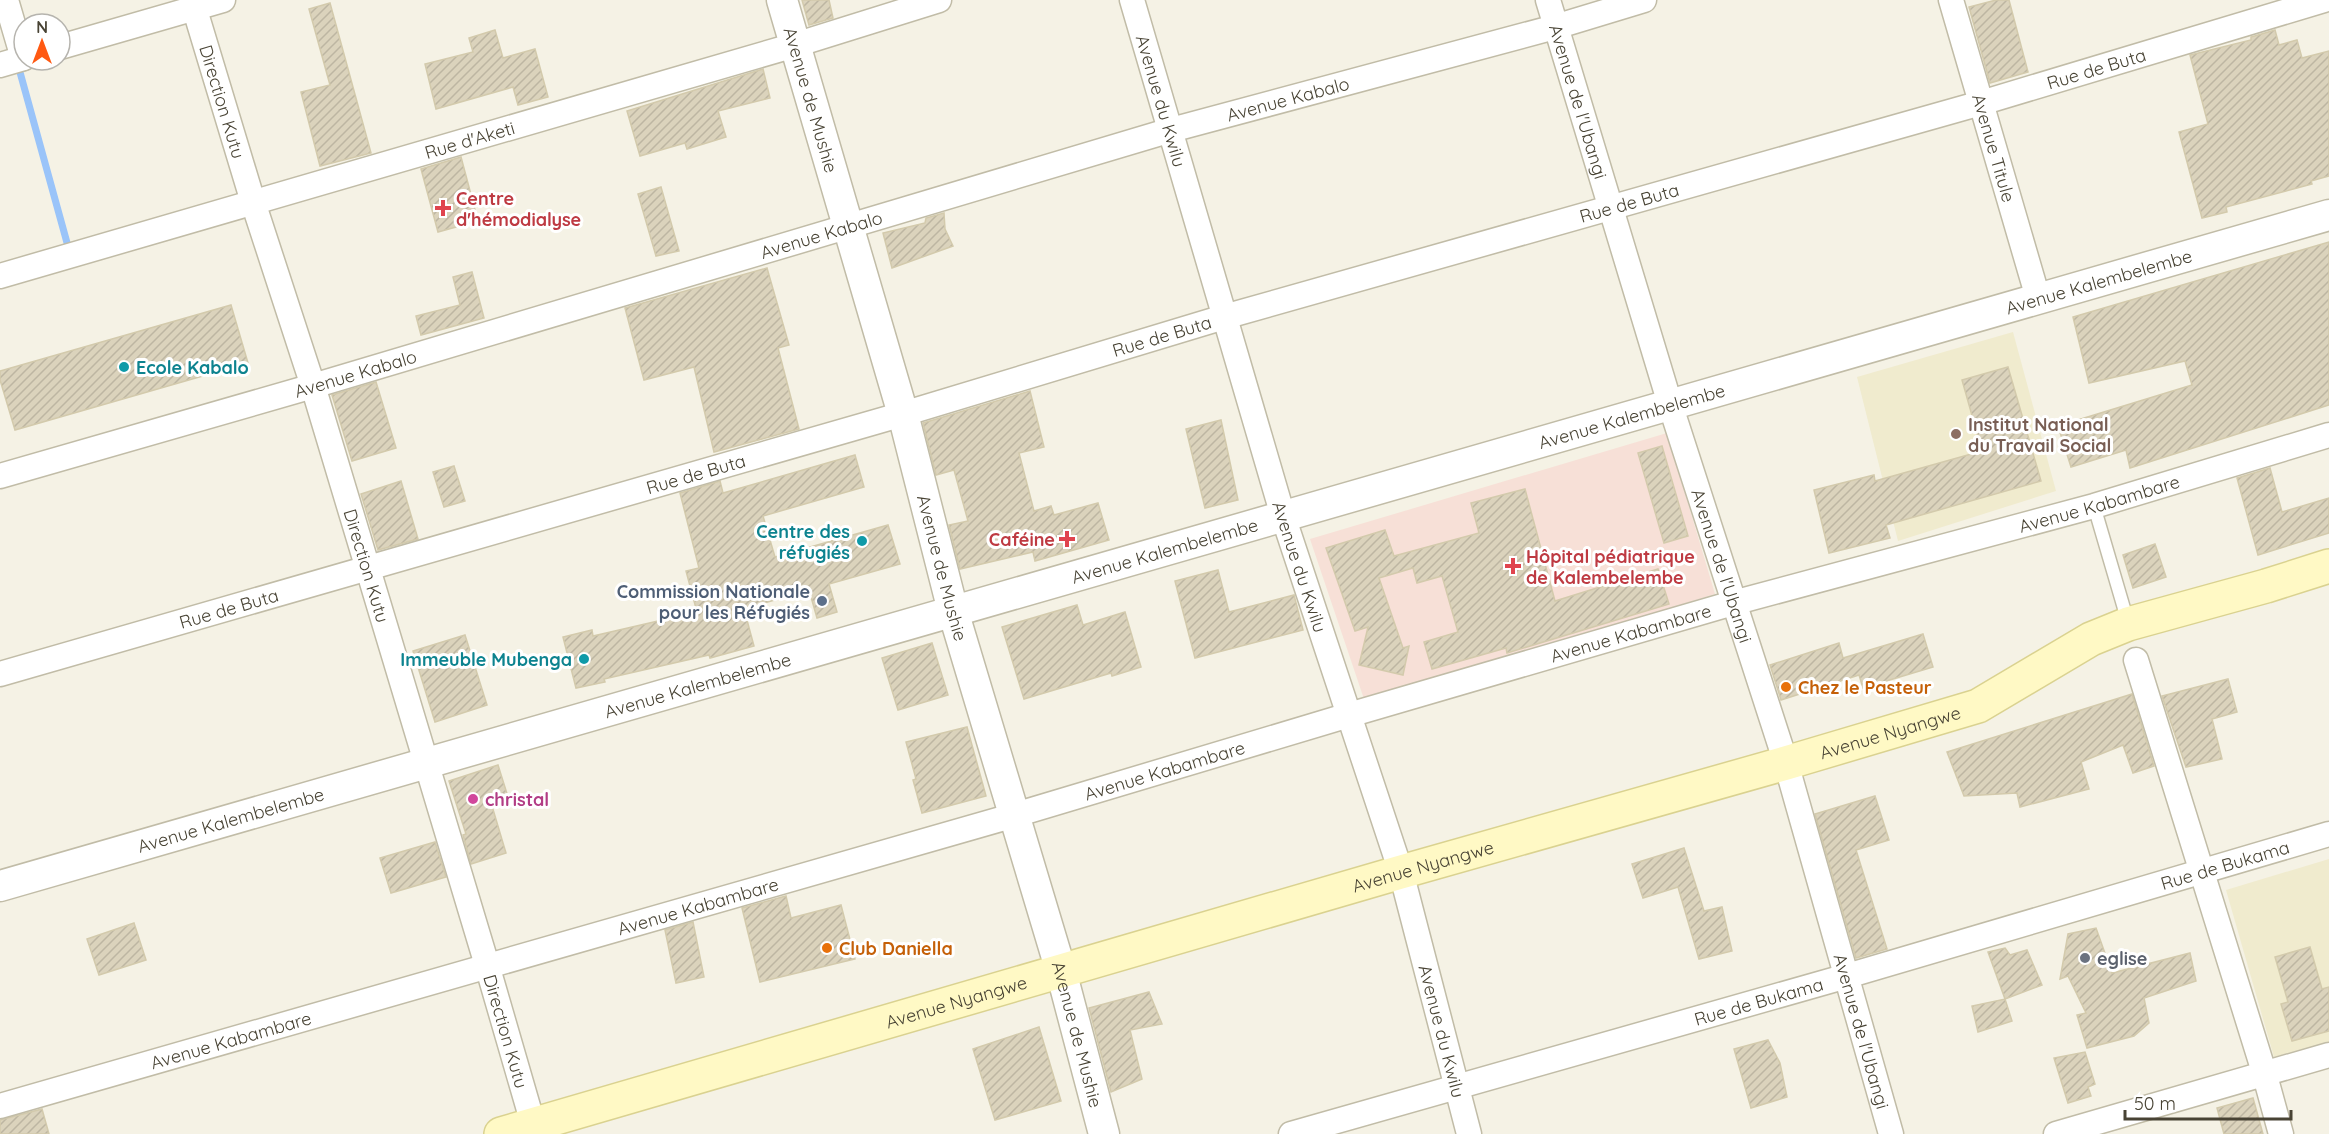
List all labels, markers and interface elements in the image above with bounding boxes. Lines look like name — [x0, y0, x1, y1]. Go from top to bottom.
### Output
north arrow — [12, 12, 72, 72]
text: N — [36, 17, 48, 37]
street label: Avenue de l'Ubangi — [1544, 21, 1613, 182]
street label: Avenue de Mushie — [779, 24, 843, 175]
street label: Avenue du Kwilu — [1131, 32, 1192, 170]
street label: Direction Kutu — [195, 42, 251, 161]
street label: Rue de Buta — [2044, 43, 2149, 94]
street label: Avenue Kabalo — [1224, 71, 1352, 126]
street label: Avenue Titule — [1967, 91, 2021, 205]
street label: Rue d'Aketi — [422, 116, 517, 164]
street label: Rue de Buta — [1577, 178, 1681, 227]
place label: Centre d'hémodialyse — [456, 187, 581, 231]
marker: Centre d'hémodialyse — [434, 199, 452, 217]
street label: Avenue Kabalo — [757, 205, 885, 263]
street label: Avenue Kalembelembe — [2003, 244, 2195, 319]
street label: Rue de Buta — [1109, 310, 1214, 362]
street label: Avenue Kabalo — [292, 344, 419, 402]
place label: Ecole Kabalo — [136, 356, 249, 379]
marker: Ecole Kabalo — [117, 360, 131, 374]
street label: Avenue Kalembelembe — [1536, 378, 1727, 454]
place label: Institut National du Travail Social — [1968, 413, 2111, 457]
marker: Institut National du Travail Social — [1949, 427, 1963, 441]
street label: Rue de Buta — [643, 448, 748, 499]
street label: Avenue Kabambare — [2016, 469, 2182, 537]
street label: Avenue de l'Ubangi — [1687, 486, 1758, 646]
street label: Avenue de Mushie — [912, 492, 973, 644]
street label: Avenue du Kwilu — [1268, 498, 1332, 635]
street label: Direction Kutu — [339, 506, 395, 625]
street label: Avenue Kalembelembe — [1069, 513, 1260, 588]
place label: Centre des réfugiés — [756, 520, 850, 564]
place label: Caféine — [989, 528, 1055, 551]
marker: Caféine — [1060, 532, 1074, 546]
marker: Centre des réfugiés — [855, 534, 869, 548]
place label: Hôpital pédiatrique de Kalembelembe — [1526, 545, 1695, 589]
marker: Hôpital pédiatrique de Kalembelembe — [1504, 557, 1522, 575]
place label: Commission Nationale pour les Réfugiés — [617, 580, 810, 624]
street label: Rue de Buta — [176, 583, 281, 633]
marker: Commission Nationale pour les Réfugiés — [815, 594, 829, 608]
street label: Avenue Kabambare — [1548, 598, 1714, 667]
street label: Avenue Kalembelembe — [602, 647, 793, 723]
place label: Immeuble Mubenga — [400, 648, 572, 671]
marker: Immeuble Mubenga — [577, 652, 591, 666]
place label: Chez le Pasteur — [1798, 676, 1932, 699]
marker: Chez le Pasteur — [1779, 680, 1793, 694]
street label: Avenue Nyangwe — [1817, 700, 1963, 764]
street label: Avenue Kabambare — [1082, 735, 1248, 805]
street label: Avenue Kalembelembe — [135, 782, 326, 857]
place label: christal — [485, 788, 549, 811]
marker: christal — [466, 792, 480, 806]
street label: Avenue Nyangwe — [1349, 835, 1496, 897]
street label: Rue de Bukama — [2158, 835, 2292, 894]
street label: Avenue Kabambare — [615, 872, 781, 940]
place label: Club Daniella — [839, 937, 953, 960]
marker: Club Daniella — [820, 941, 834, 955]
place label: eglise — [2097, 947, 2147, 970]
street label: Avenue de l'Ubangi — [1829, 951, 1895, 1111]
marker: eglise — [2078, 951, 2092, 965]
street label: Avenue de Mushie — [1047, 958, 1108, 1110]
street label: Avenue du Kwilu — [1414, 962, 1471, 1100]
street label: Avenue Nyangwe — [883, 970, 1029, 1033]
street label: Direction Kutu — [479, 971, 534, 1091]
street label: Rue de Bukama — [1691, 972, 1826, 1030]
street label: Avenue Kabambare — [148, 1006, 314, 1074]
scale bar — [2125, 1083, 2292, 1121]
text: 50 m — [2134, 1092, 2176, 1115]

